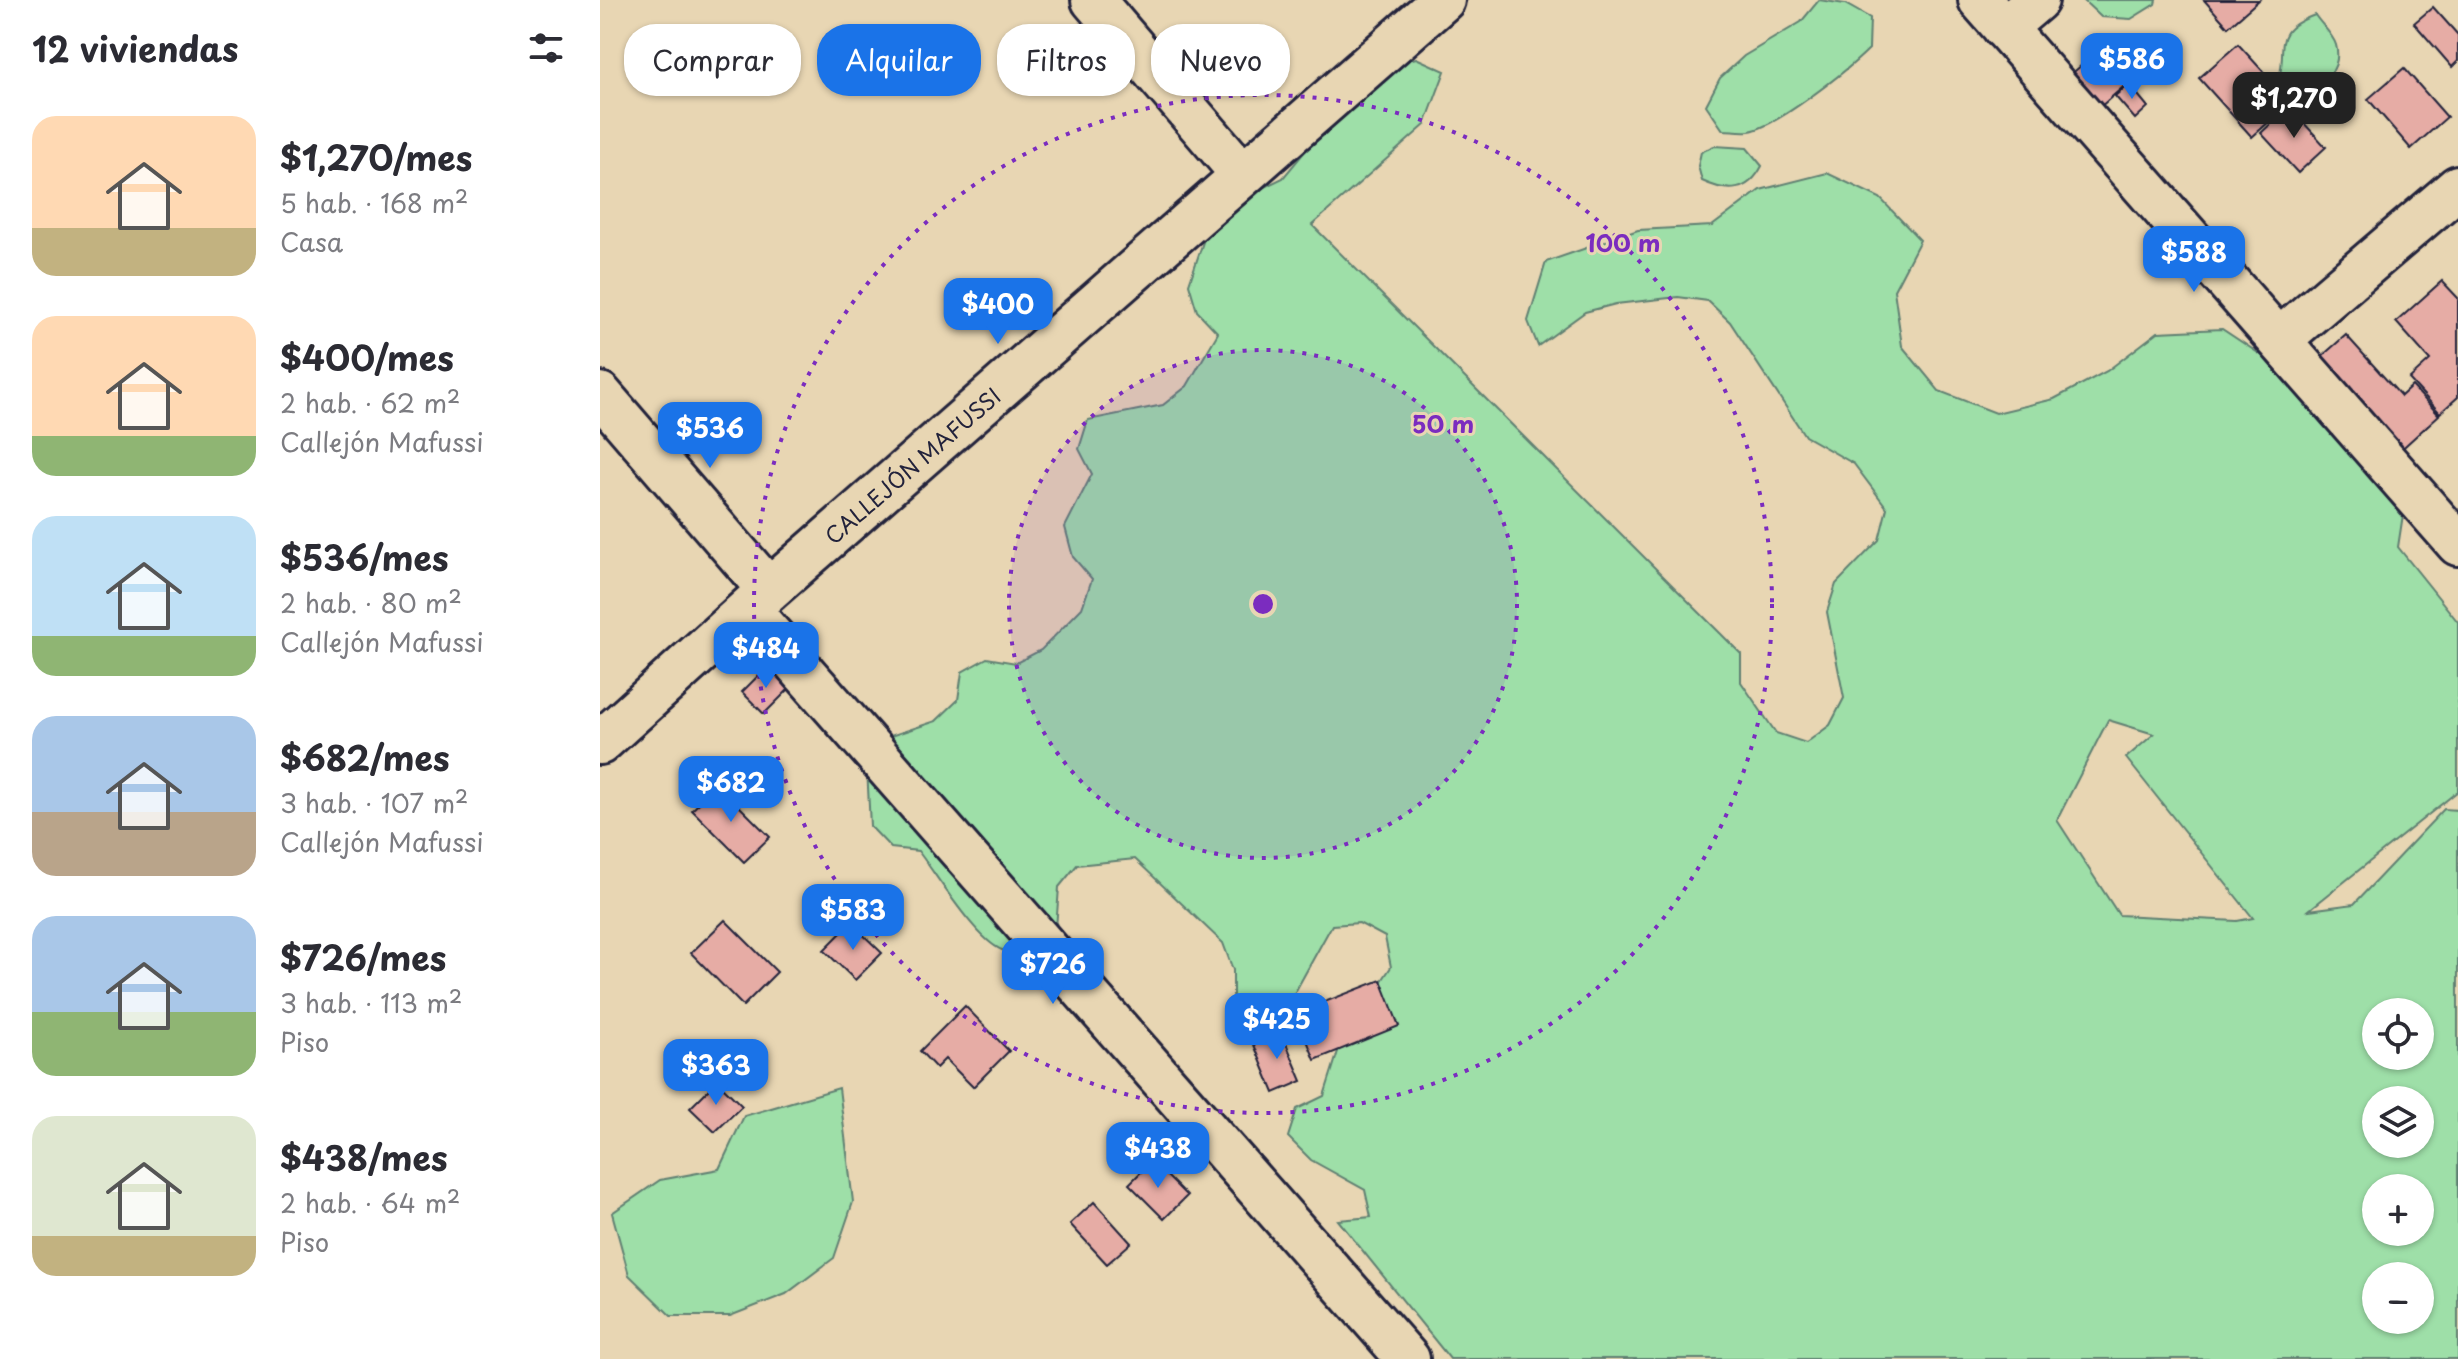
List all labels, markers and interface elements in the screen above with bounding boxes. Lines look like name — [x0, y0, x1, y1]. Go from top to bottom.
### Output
text: 12 viviendas — [32, 22, 239, 74]
chip: Comprar — [624, 24, 801, 96]
chip: Alquilar — [817, 24, 981, 96]
chip: Filtros — [997, 24, 1135, 96]
chip: Nuevo — [1151, 24, 1290, 96]
icon: filters — [524, 26, 568, 70]
pin: $586 — [2085, 33, 2179, 101]
text: $586 — [2099, 39, 2165, 78]
pin: $1,270 — [2229, 72, 2359, 140]
text: $1,270 — [2251, 78, 2337, 117]
text: $1,270/mes — [280, 131, 472, 183]
icon: home — [96, 148, 192, 244]
text: 5 hab. · 168 m² — [280, 183, 468, 222]
text: Casa — [280, 222, 343, 261]
text: 100 m — [1586, 224, 1660, 260]
pin: $588 — [2147, 226, 2241, 294]
text: $588 — [2161, 232, 2227, 271]
pin: $400 — [951, 278, 1045, 346]
text: $400 — [962, 284, 1034, 323]
text: $400/mes — [280, 331, 454, 383]
icon: home — [96, 348, 192, 444]
street label: CALLEJÓN MAFUSSI — [817, 379, 1007, 551]
text: 2 hab. · 62 m² — [280, 383, 461, 422]
pin: $536 — [663, 402, 757, 470]
text: 50 m — [1412, 405, 1474, 441]
text: $536 — [676, 408, 744, 447]
text: Callejón Mafussi — [280, 422, 484, 461]
text: $536/mes — [280, 531, 449, 583]
icon: home — [96, 548, 192, 644]
text: 2 hab. · 80 m² — [280, 583, 462, 622]
centre of rings — [1249, 590, 1277, 618]
text: Callejón Mafussi — [280, 622, 484, 661]
pin: $484 — [719, 622, 813, 690]
text: $484 — [732, 628, 800, 667]
text: $682/mes — [280, 731, 450, 783]
icon: home — [96, 748, 192, 844]
pin: $682 — [684, 756, 778, 824]
text: $682 — [697, 762, 765, 801]
text: 3 hab. · 107 m² — [280, 783, 468, 822]
text: Callejón Mafussi — [280, 822, 484, 861]
pin: $583 — [806, 884, 900, 952]
text: $583 — [820, 890, 886, 929]
text: $726/mes — [280, 931, 446, 983]
pin: $726 — [1006, 938, 1100, 1006]
text: $726 — [1020, 944, 1086, 983]
icon: home — [96, 948, 192, 1044]
text: 3 hab. · 113 m² — [280, 983, 462, 1022]
pin: $425 — [1230, 993, 1324, 1061]
map controls — [2362, 998, 2434, 1334]
button: locate — [2362, 998, 2434, 1070]
text: $425 — [1243, 999, 1311, 1038]
text: Piso — [280, 1022, 329, 1061]
pin: $363 — [669, 1039, 763, 1107]
text: $363 — [681, 1045, 751, 1084]
button: layers — [2362, 1086, 2434, 1158]
pin: $438 — [1111, 1122, 1205, 1190]
text: $438 — [1124, 1128, 1192, 1167]
text: $438/mes — [280, 1131, 448, 1183]
icon: home — [96, 1148, 192, 1244]
button: + — [2362, 1174, 2434, 1246]
text: 2 hab. · 64 m² — [280, 1183, 461, 1222]
text: Piso — [280, 1222, 329, 1261]
button: − — [2362, 1262, 2434, 1334]

